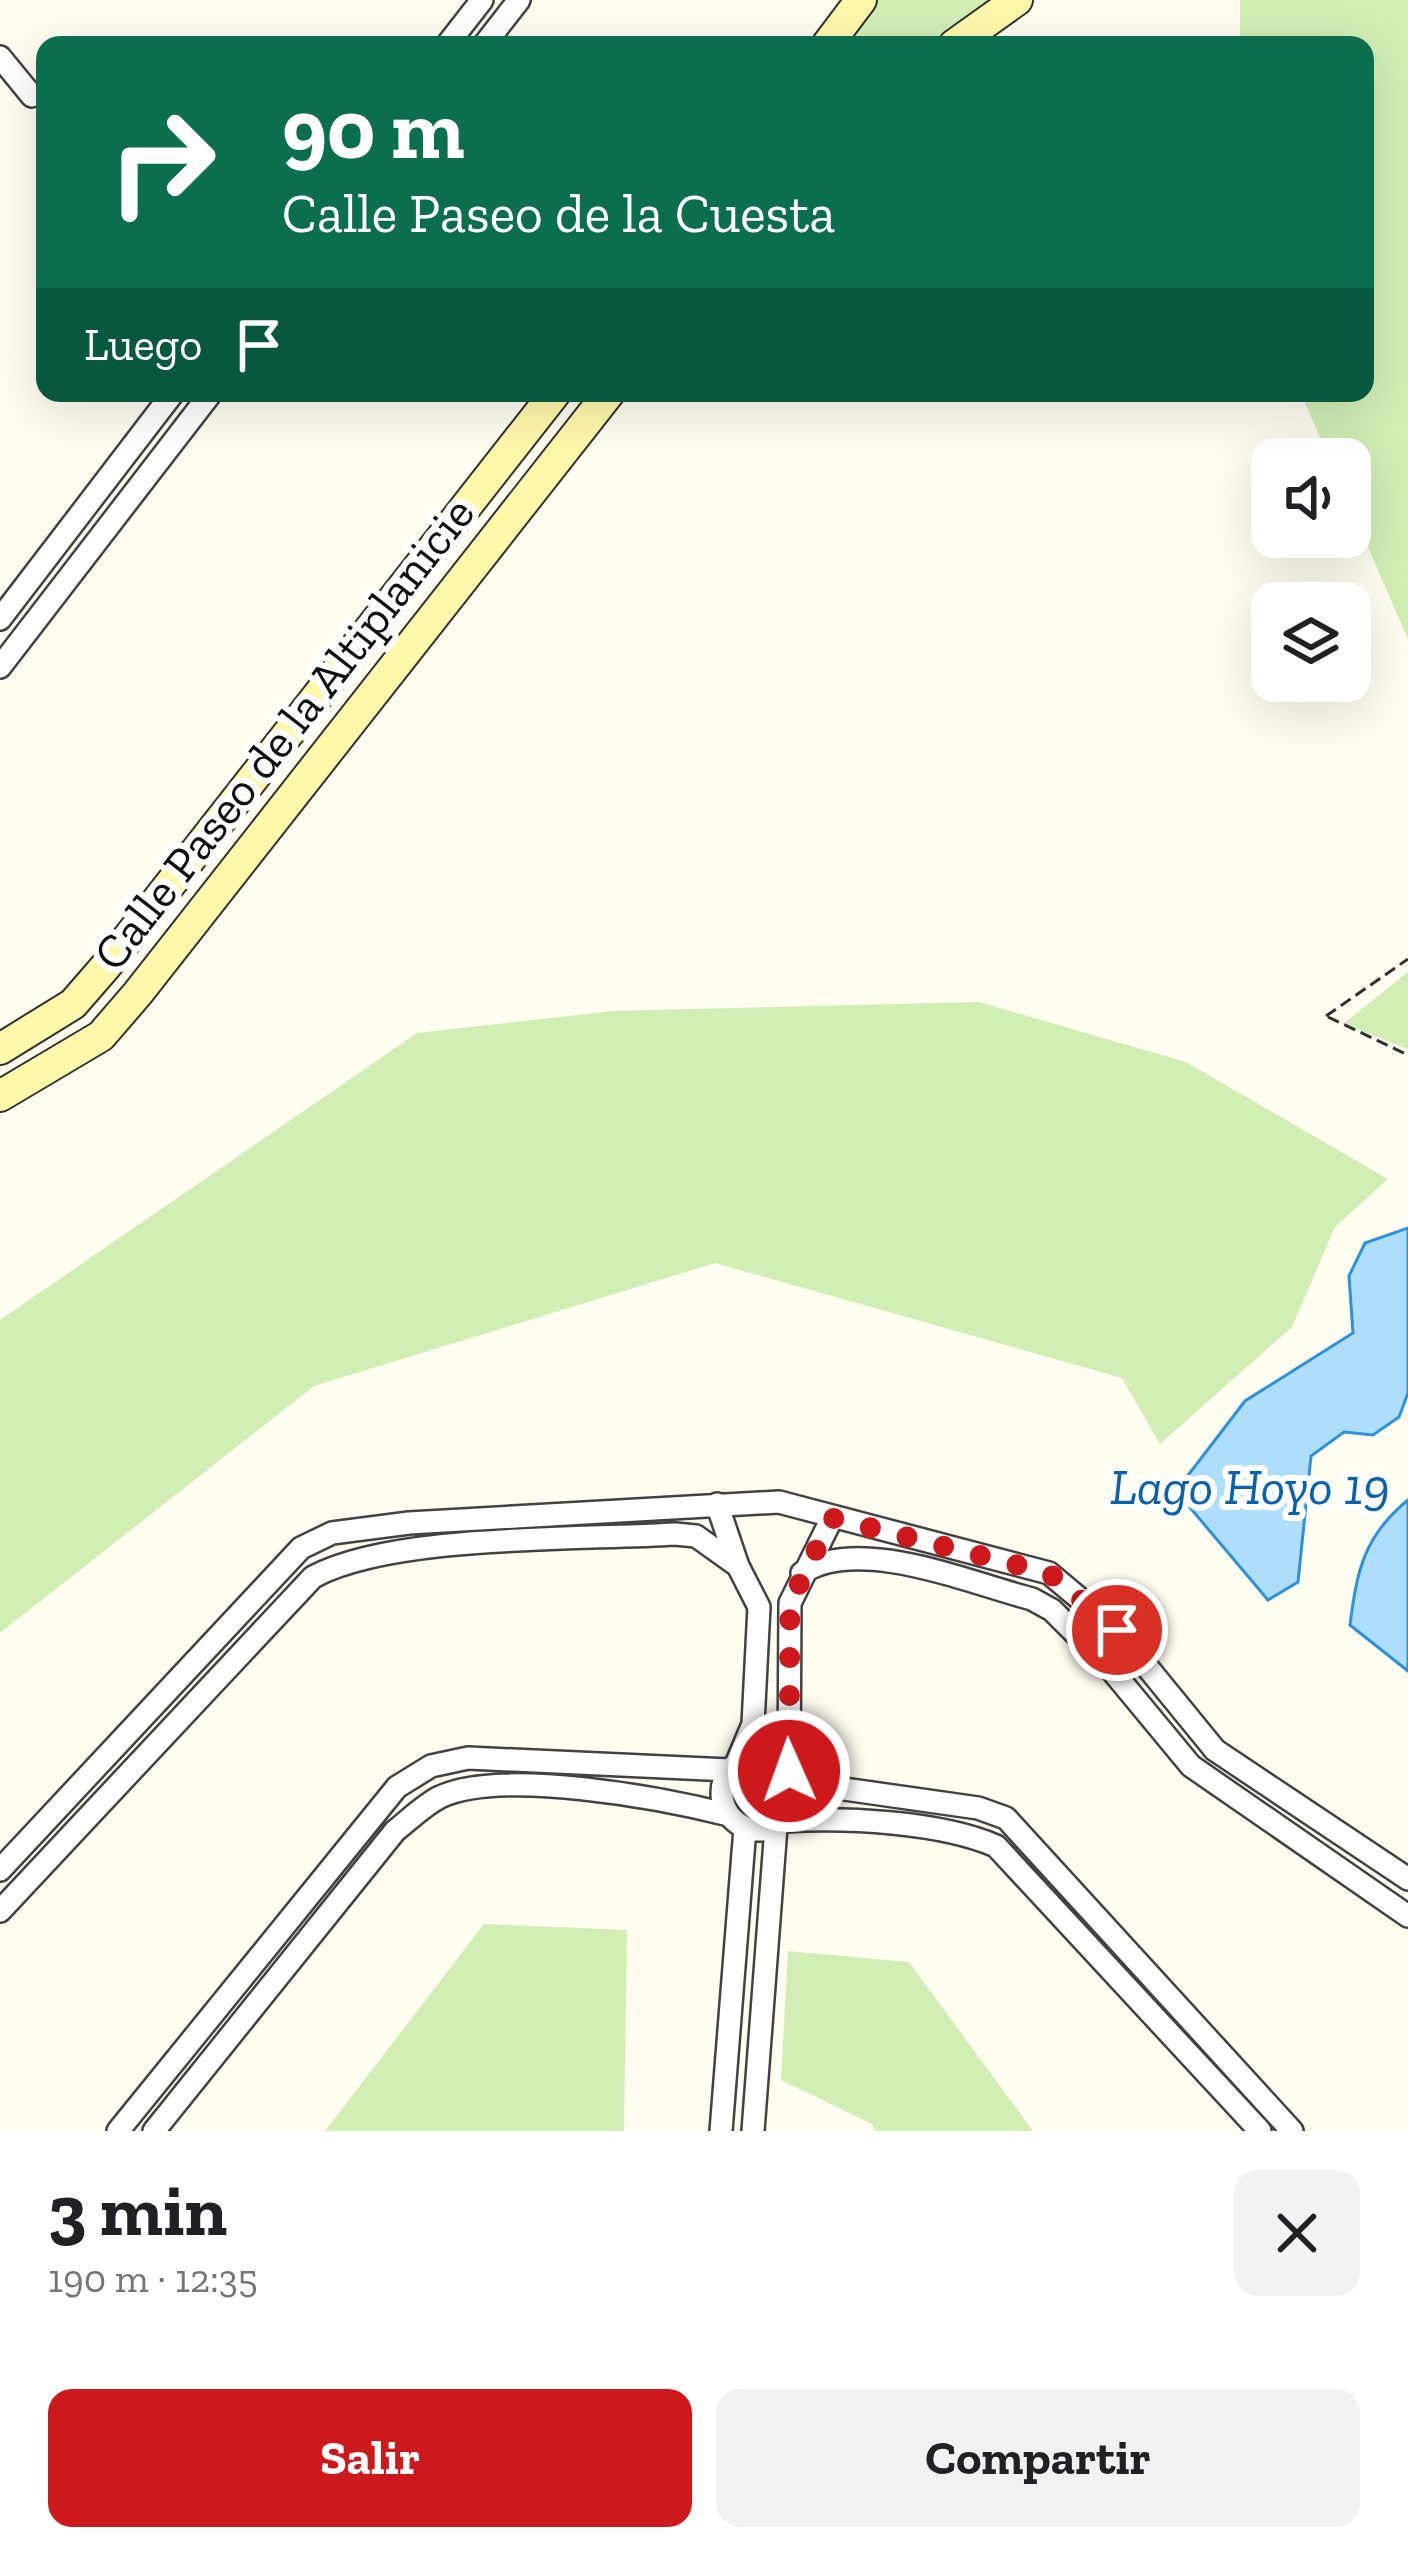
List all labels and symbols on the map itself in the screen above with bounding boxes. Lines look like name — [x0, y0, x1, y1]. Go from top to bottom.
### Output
street label: Calle Paseo de la Altiplanicie — [81, 485, 486, 981]
water label: Lago Hoyo 19 — [1110, 1456, 1390, 1517]
pin — [1066, 1579, 1168, 1681]
position arrow — [726, 1708, 852, 1834]

